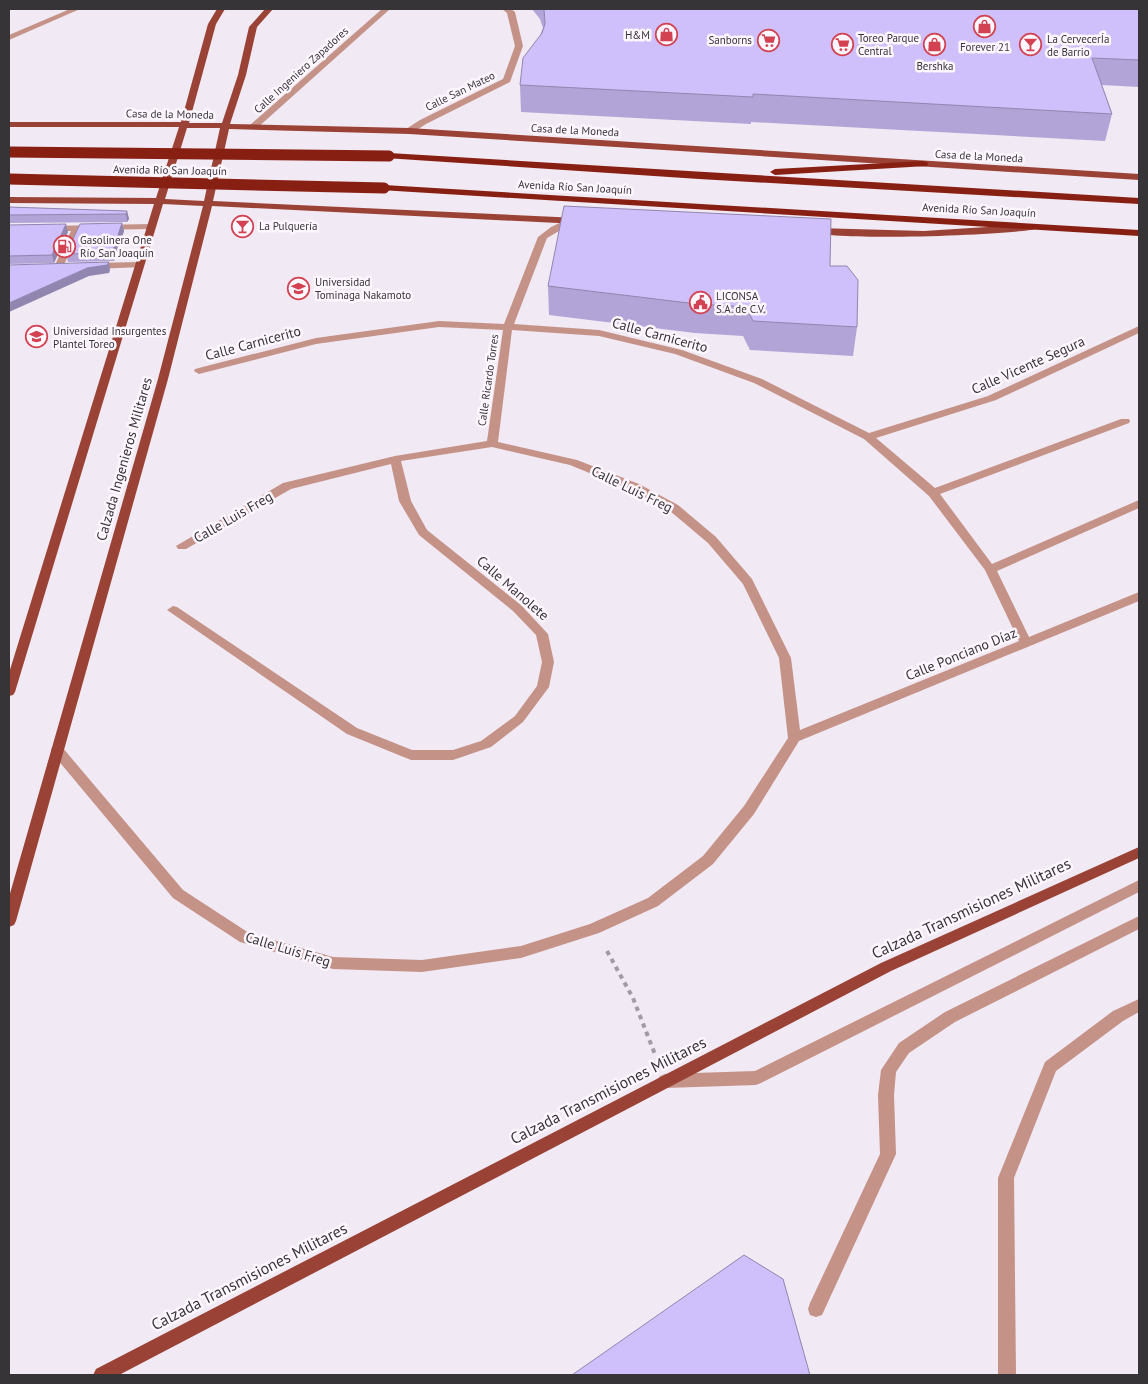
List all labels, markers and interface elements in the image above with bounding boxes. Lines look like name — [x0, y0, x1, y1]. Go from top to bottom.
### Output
shop icon: Forever 21 — [973, 14, 997, 38]
shop icon: H&M — [654, 23, 678, 47]
street label: Calle Ingeniero Zapadores — [251, 24, 351, 116]
place label: H&M — [625, 28, 650, 42]
supermarket icon: Sanborns — [756, 28, 780, 52]
place label: Toreo Parque Central — [858, 31, 919, 58]
supermarket icon: Toreo Parque Central — [830, 32, 854, 56]
place label: La CervecerÍa de Barrio — [1047, 32, 1109, 59]
place label: Sanborns — [708, 33, 752, 47]
shop icon: Bershka — [923, 33, 947, 57]
bar icon: La CervecerÍa de Barrio — [1019, 33, 1043, 57]
place label: Forever 21 — [960, 40, 1010, 54]
place label: Bershka — [916, 59, 954, 73]
street label: Calle San Mateo — [423, 68, 497, 114]
street label: Casa de la Moneda — [126, 106, 214, 122]
street label: Casa de la Moneda — [531, 121, 619, 139]
street label: Casa de la Moneda — [935, 147, 1023, 165]
street label: Avenida Río San Joaquín — [113, 162, 227, 178]
street label: Avenida Río San Joaquín — [518, 177, 632, 197]
street label: Avenida Río San Joaquín — [922, 200, 1036, 220]
bar icon: La Pulquería — [231, 214, 255, 238]
place label: La Pulquería — [259, 219, 317, 233]
place label: Gasolinera One Río San Joaquín — [80, 233, 154, 260]
fuel station icon: Gasolinera One Río San Joaquín — [52, 234, 76, 258]
place label: Universidad Tominaga Nakamoto — [315, 275, 411, 302]
school or university icon: Universidad Tominaga Nakamoto — [287, 276, 311, 300]
place label: LICONSA S.A. de C.V. — [716, 289, 765, 316]
public building icon: LICONSA S.A. de C.V. — [688, 290, 712, 314]
street label: Calle Carnicerito — [610, 314, 710, 356]
street label: Calle Carnicerito — [203, 322, 303, 364]
place label: Universidad Insurgentes Plantel Toreo — [53, 324, 167, 351]
school or university icon: Universidad Insurgentes Plantel Toreo — [25, 325, 49, 349]
street label: Calle Vicente Segura — [968, 332, 1088, 398]
street label: Calle Ricardo Torres — [475, 333, 501, 427]
street label: Calzada Ingenieros Militares — [92, 375, 156, 543]
street label: Calle Luis Freg — [588, 462, 676, 516]
street label: Calle Luis Freg — [190, 487, 276, 547]
street label: Calle Manolete — [473, 552, 553, 624]
street label: Calle Ponciano Díaz — [903, 624, 1019, 684]
street label: Calzada Transmisiones Militares — [868, 853, 1074, 963]
street label: Calle Luis Freg — [243, 928, 333, 970]
street label: Calzada Transmisiones Militares — [507, 1032, 710, 1148]
street label: Calzada Transmisiones Militares — [148, 1218, 351, 1334]

